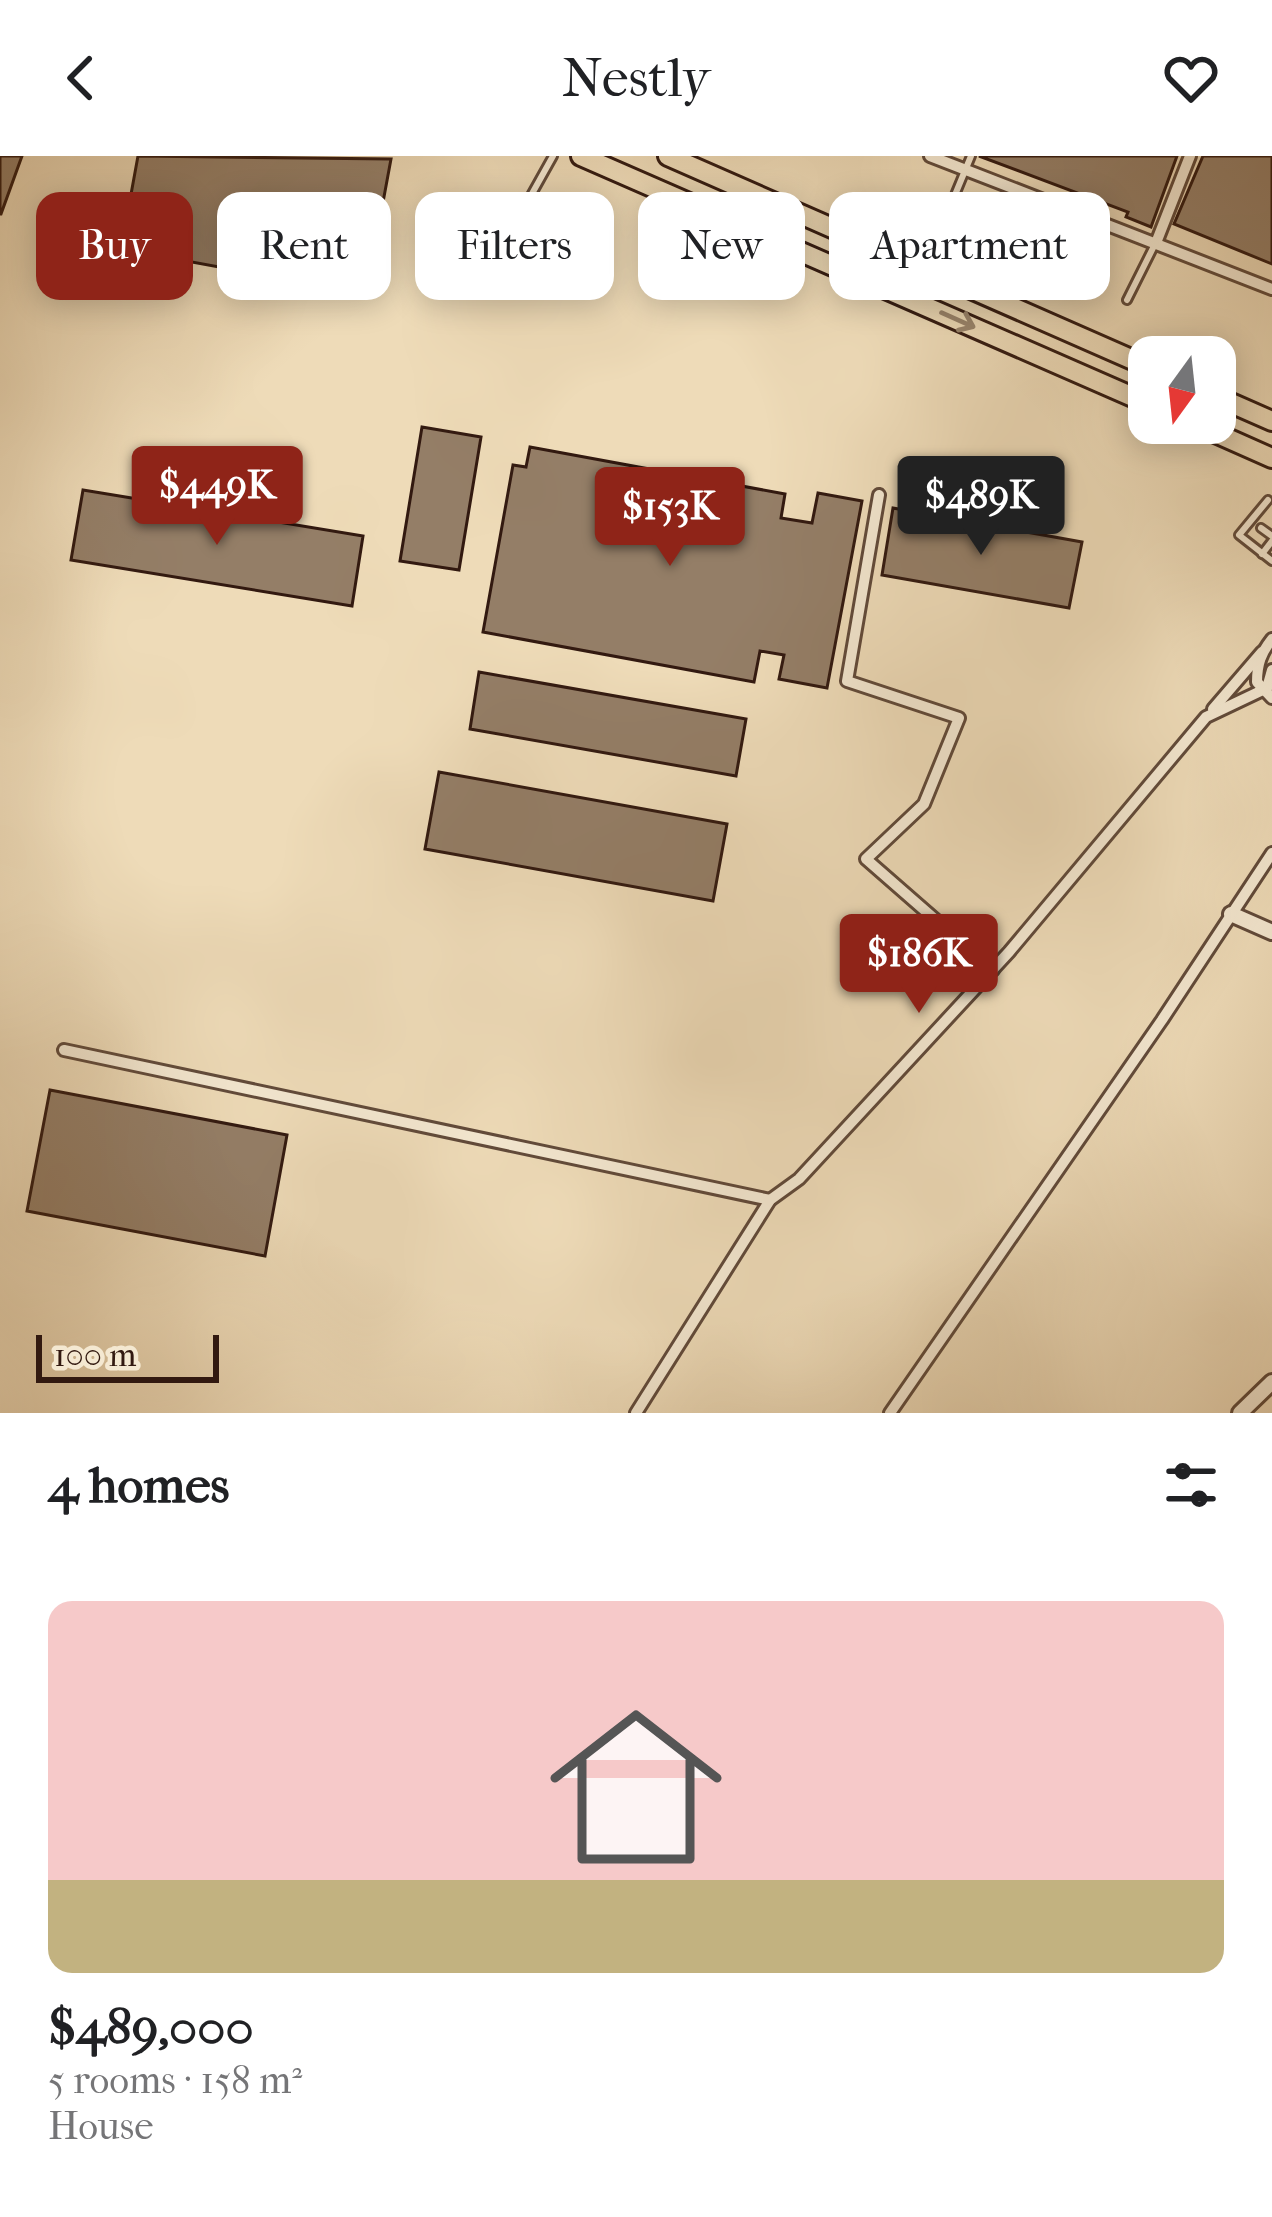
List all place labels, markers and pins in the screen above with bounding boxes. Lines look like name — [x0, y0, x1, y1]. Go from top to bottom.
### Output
pin: $449K — [133, 446, 301, 548]
pin: $489K — [897, 456, 1065, 558]
pin: $153K — [586, 467, 754, 569]
pin: $186K — [835, 914, 1003, 1016]

